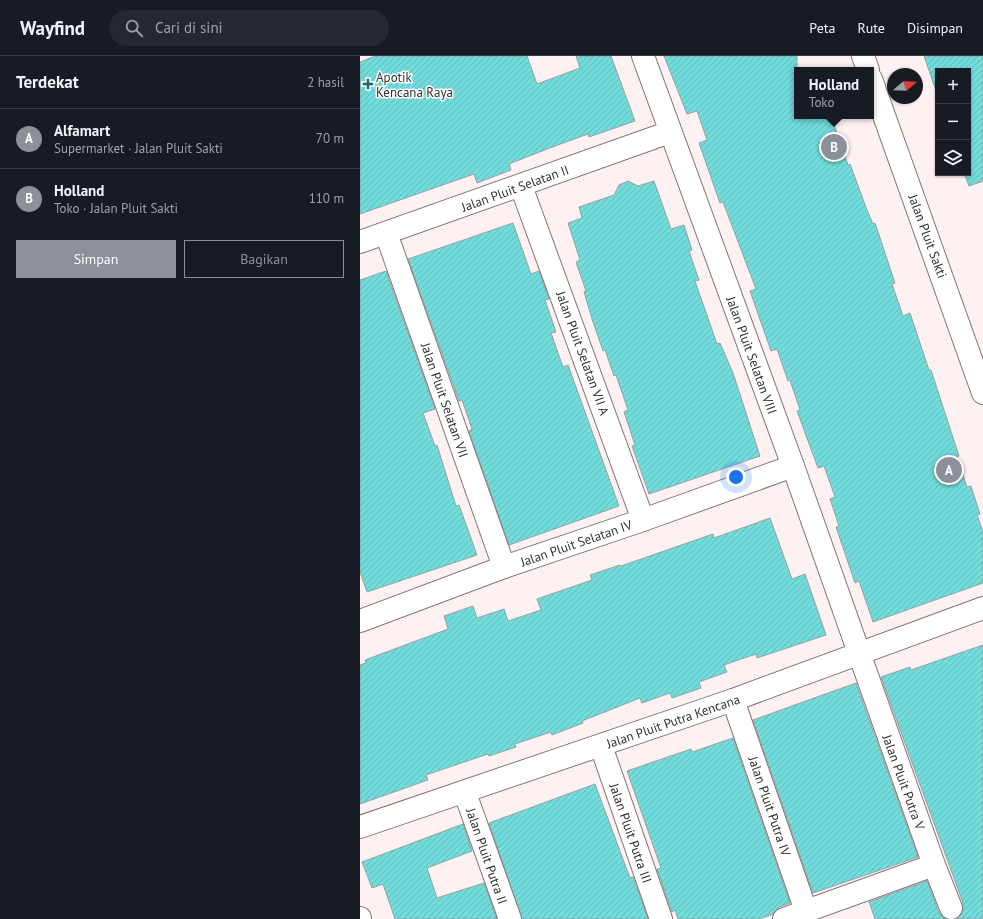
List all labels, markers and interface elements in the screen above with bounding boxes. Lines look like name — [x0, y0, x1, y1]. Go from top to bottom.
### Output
search box — [109, 10, 389, 46]
text: Wayfind — [20, 16, 85, 40]
icon: search — [123, 17, 145, 39]
text: Cari di sini — [155, 18, 223, 37]
text: Peta — [809, 19, 835, 37]
text: Rute — [857, 19, 885, 37]
text: Disimpan — [907, 19, 963, 37]
popup — [794, 67, 874, 119]
north arrow — [887, 68, 923, 104]
map controls — [935, 68, 971, 176]
button: + — [935, 68, 971, 104]
place label: Apotik Kencana Raya — [376, 69, 453, 101]
text: Terdekat — [16, 71, 79, 93]
text: 2 hasil — [307, 74, 344, 91]
text: Holland — [809, 75, 859, 94]
marker: Apotik Kencana Raya — [363, 79, 373, 89]
text: Toko — [809, 94, 834, 111]
button: − — [935, 104, 971, 140]
text: Alfamart — [54, 121, 110, 140]
text: A — [25, 130, 33, 147]
text: 70 m — [316, 130, 344, 147]
pin: B — [821, 132, 847, 162]
text: Supermarket · Jalan Pluit Sakti — [54, 140, 223, 157]
button: layers — [935, 140, 971, 176]
street label: Jalan Pluit Selatan II — [458, 161, 571, 216]
text: Holland — [54, 181, 104, 200]
text: B — [25, 190, 33, 207]
text: 110 m — [309, 190, 344, 207]
street label: Jalan Pluit Sakti — [904, 191, 951, 280]
text: Toko · Jalan Pluit Sakti — [54, 200, 178, 217]
button: Simpan — [16, 240, 176, 278]
button: Bagikan — [184, 240, 344, 278]
street label: Jalan Pluit Selatan VII A — [552, 288, 613, 418]
street label: Jalan Pluit Selatan VIII — [722, 293, 781, 416]
street label: Jalan Pluit Selatan VII — [417, 340, 472, 460]
pin: A — [936, 455, 962, 485]
your location — [726, 467, 746, 487]
street label: Jalan Pluit Selatan IV — [517, 516, 635, 571]
street label: Jalan Pluit Putra Kencana — [603, 691, 742, 753]
street label: Jalan Pluit Putra V — [878, 731, 929, 833]
street label: Jalan Pluit Putra IV — [744, 753, 795, 859]
street label: Jalan Pluit Putra III — [605, 780, 656, 885]
street label: Jalan Pluit Putra II — [462, 805, 511, 907]

